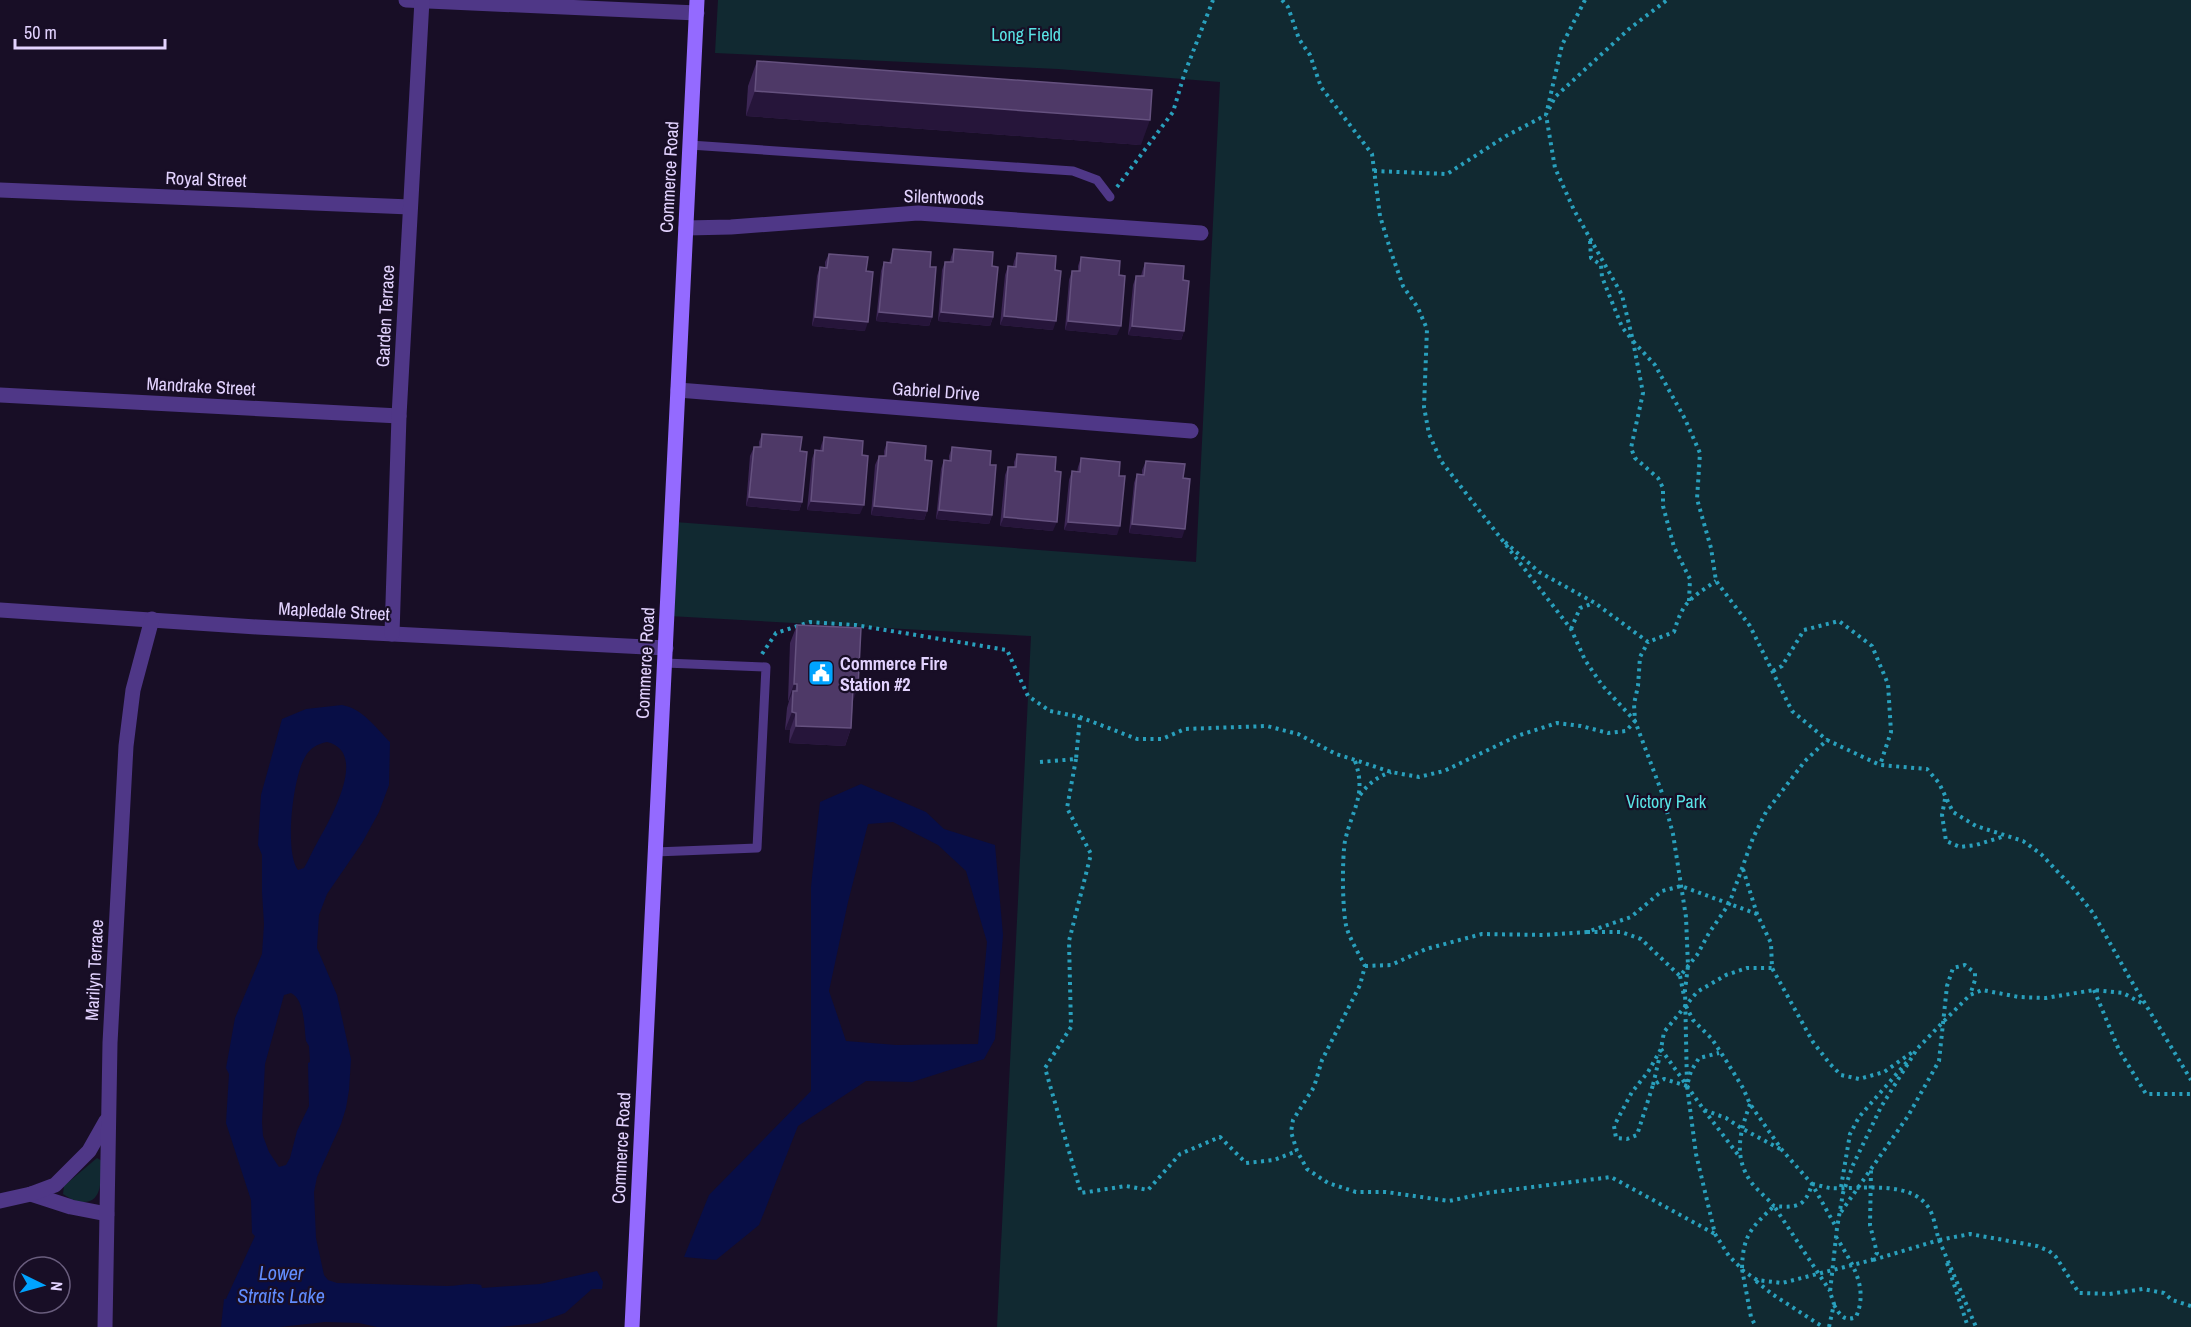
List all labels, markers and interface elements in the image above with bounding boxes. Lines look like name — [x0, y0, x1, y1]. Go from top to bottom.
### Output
scale bar — [15, 12, 165, 50]
text: 50 m — [24, 20, 57, 45]
park label: Long Field — [991, 22, 1061, 47]
street label: Commerce Road — [654, 121, 684, 233]
street label: Royal Street — [165, 165, 247, 193]
street label: Silentwoods — [903, 183, 985, 211]
street label: Garden Terrace — [370, 264, 400, 368]
street label: Mandrake Street — [146, 371, 256, 401]
street label: Gabriel Drive — [891, 375, 981, 407]
street label: Mapledale Street — [278, 596, 390, 626]
street label: Commerce Road — [630, 607, 660, 719]
place label: Commerce Fire Station #2 — [840, 651, 947, 697]
public building icon: Commerce Fire Station #2 — [806, 658, 836, 688]
park label: Victory Park — [1626, 789, 1707, 814]
street label: Marilyn Terrace — [79, 919, 109, 1021]
street label: Commerce Road — [606, 1092, 636, 1204]
north arrow — [12, 1255, 72, 1315]
water label: Lower Straits Lake — [237, 1259, 325, 1309]
text: N — [46, 1281, 68, 1292]

